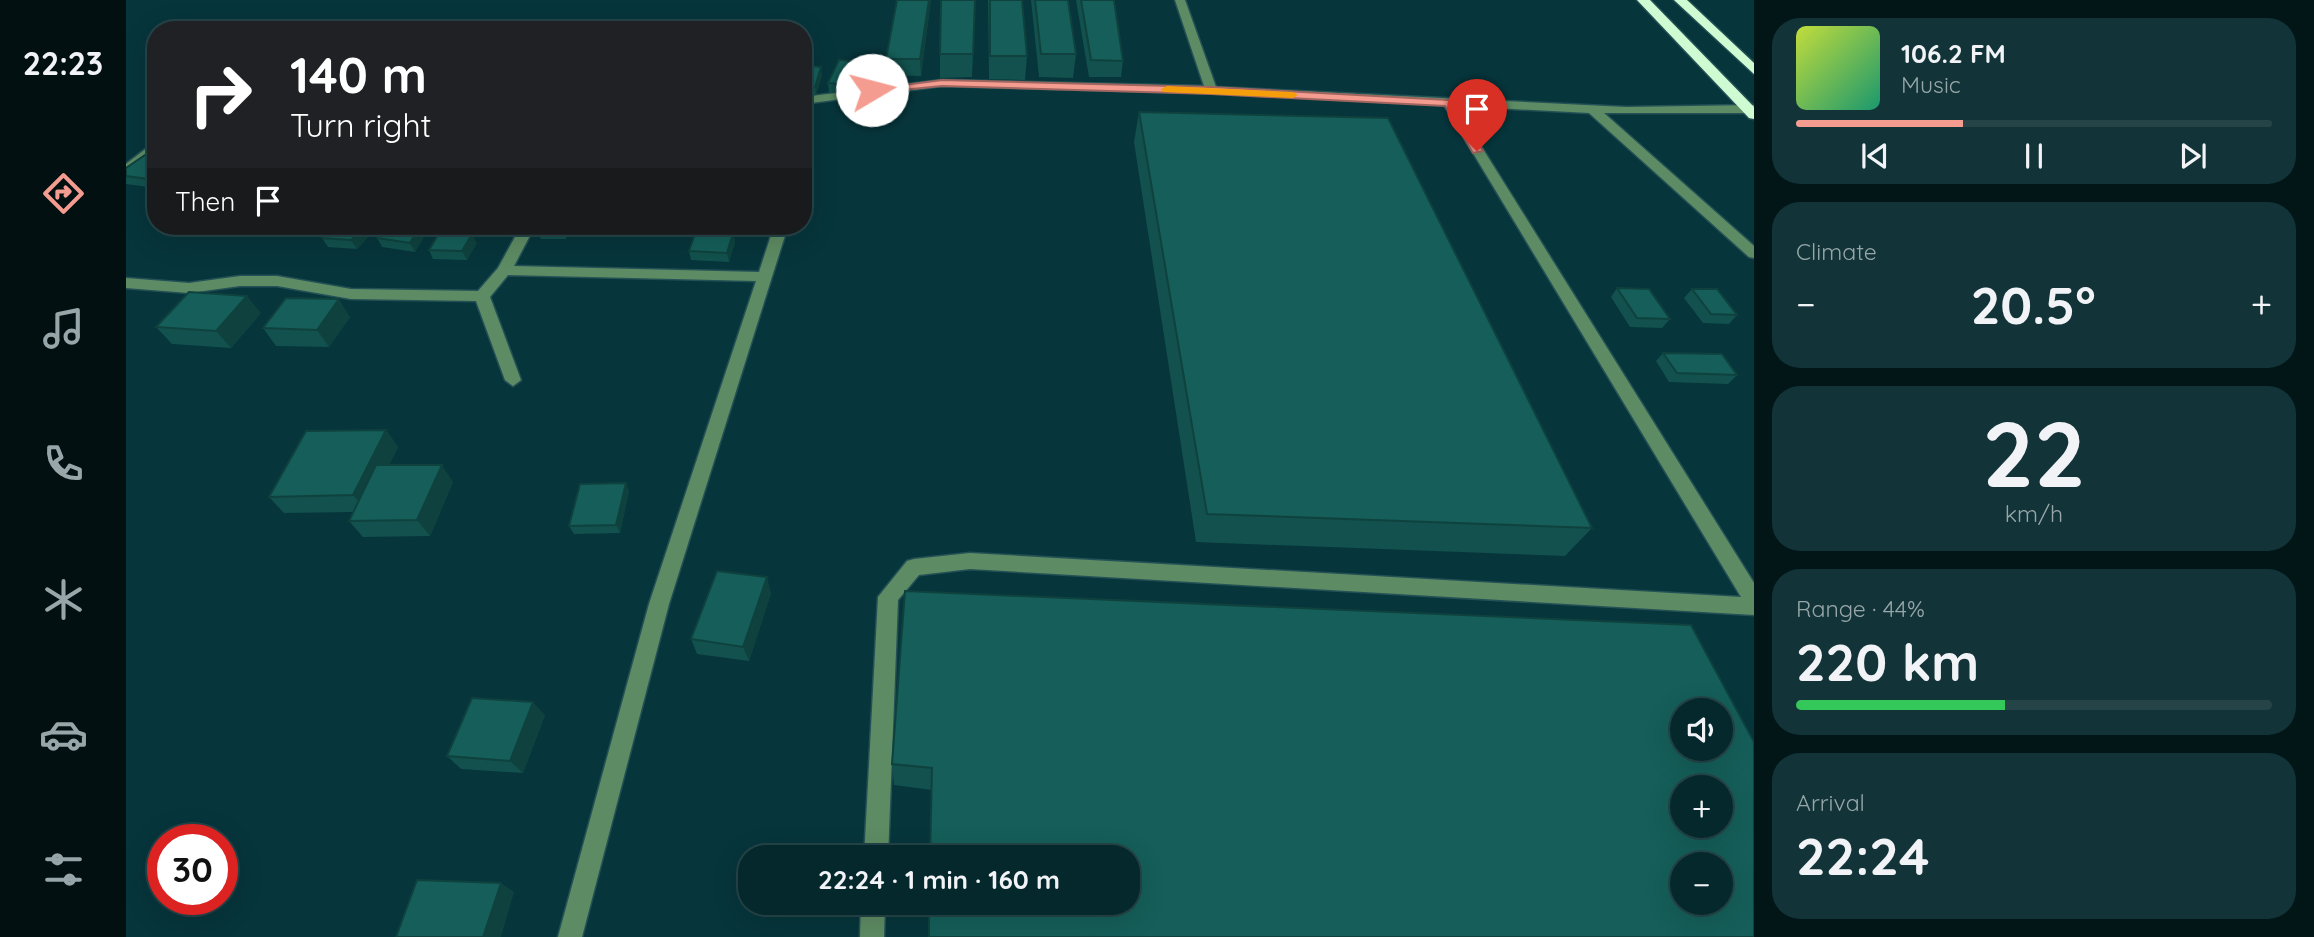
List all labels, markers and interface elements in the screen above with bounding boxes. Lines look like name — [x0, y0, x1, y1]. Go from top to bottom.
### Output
text: 106.2 FM — [1901, 37, 2006, 70]
text: 22:23 — [23, 43, 103, 83]
text: 140 m — [290, 44, 427, 105]
icon: right — [175, 49, 266, 140]
position arrow — [835, 53, 909, 127]
text: Music — [1901, 70, 1961, 99]
pin — [1447, 79, 1507, 151]
icon: arrive — [1458, 90, 1496, 128]
text: Turn right — [290, 105, 431, 145]
icon: previous — [1856, 137, 1894, 175]
icon: pause — [2015, 137, 2053, 175]
icon: next — [2174, 137, 2212, 175]
icon: directions — [39, 169, 88, 218]
icon: arrive — [249, 182, 287, 220]
text: Then — [175, 185, 235, 218]
text: Climate — [1796, 237, 1877, 266]
text: 20.5° — [1971, 272, 2096, 337]
text: − — [1796, 280, 1816, 328]
text: + — [2251, 280, 2272, 328]
icon: music — [39, 304, 88, 353]
text: 22 — [1982, 396, 2086, 510]
icon: phone — [39, 439, 88, 488]
text: km/h — [2005, 499, 2063, 528]
icon: climate — [39, 575, 88, 624]
text: Range · 44% — [1796, 594, 1925, 623]
text: 220 km — [1796, 629, 1979, 694]
map controls — [1670, 698, 1733, 915]
button: sound — [1670, 698, 1733, 761]
icon: car — [39, 710, 88, 759]
button: + — [1670, 775, 1733, 838]
text: Arrival — [1796, 788, 1865, 817]
text: 22:24 — [1796, 823, 1930, 888]
speed limit sign: 30 — [147, 824, 238, 915]
icon: filters — [39, 845, 88, 894]
button: − — [1670, 852, 1733, 915]
text: 22:24 · 1 min · 160 m — [818, 863, 1060, 896]

